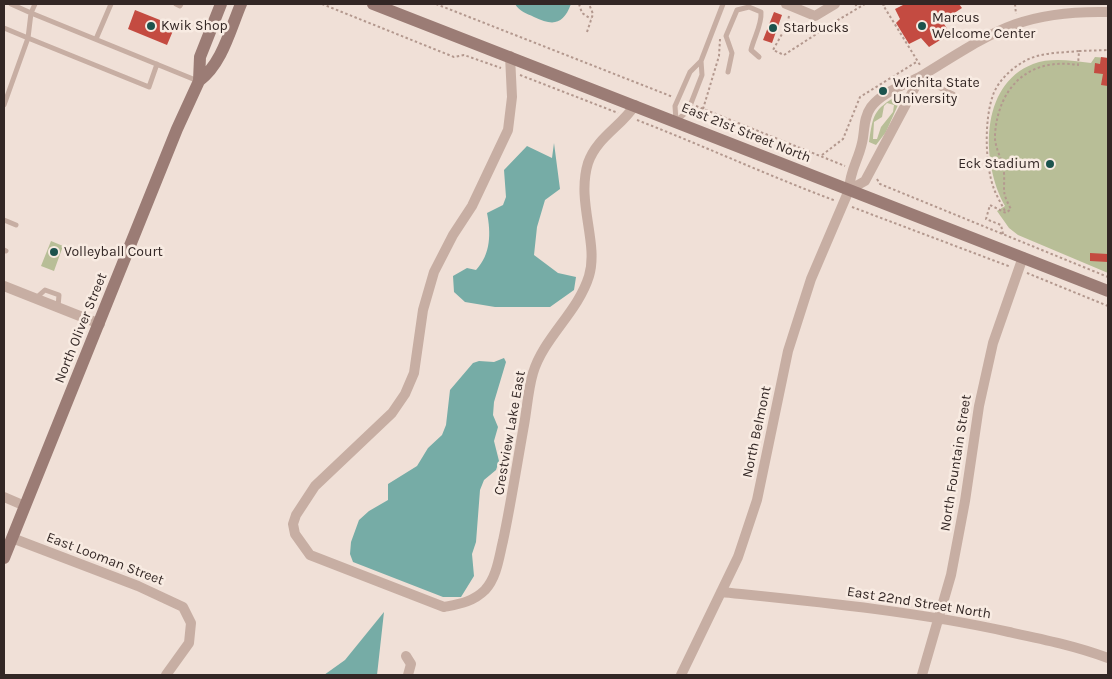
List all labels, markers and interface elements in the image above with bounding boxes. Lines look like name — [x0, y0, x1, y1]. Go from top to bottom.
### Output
place label: Marcus Welcome Center — [932, 10, 1035, 42]
place label: Kwik Shop — [161, 18, 228, 34]
marker: Kwik Shop — [145, 20, 157, 32]
place label: Starbucks — [783, 20, 849, 36]
marker: Marcus Welcome Center — [916, 20, 928, 32]
marker: Starbucks — [767, 22, 779, 34]
place label: Wichita State University — [893, 75, 980, 108]
marker: Wichita State University — [877, 85, 889, 97]
street label: East 21st Street North — [679, 99, 813, 167]
place label: Eck Stadium — [958, 156, 1040, 172]
marker: Eck Stadium — [1044, 158, 1056, 170]
place label: Volleyball Court — [64, 244, 163, 260]
marker: Volleyball Court — [48, 246, 60, 258]
street label: North Oliver Street — [51, 270, 111, 386]
street label: Crestview Lake East — [491, 369, 529, 497]
street label: North Belmont — [739, 384, 775, 480]
street label: North Fountain Street — [937, 393, 975, 533]
street label: East Looman Street — [44, 529, 166, 589]
street label: East 22nd Street North — [846, 583, 992, 623]

